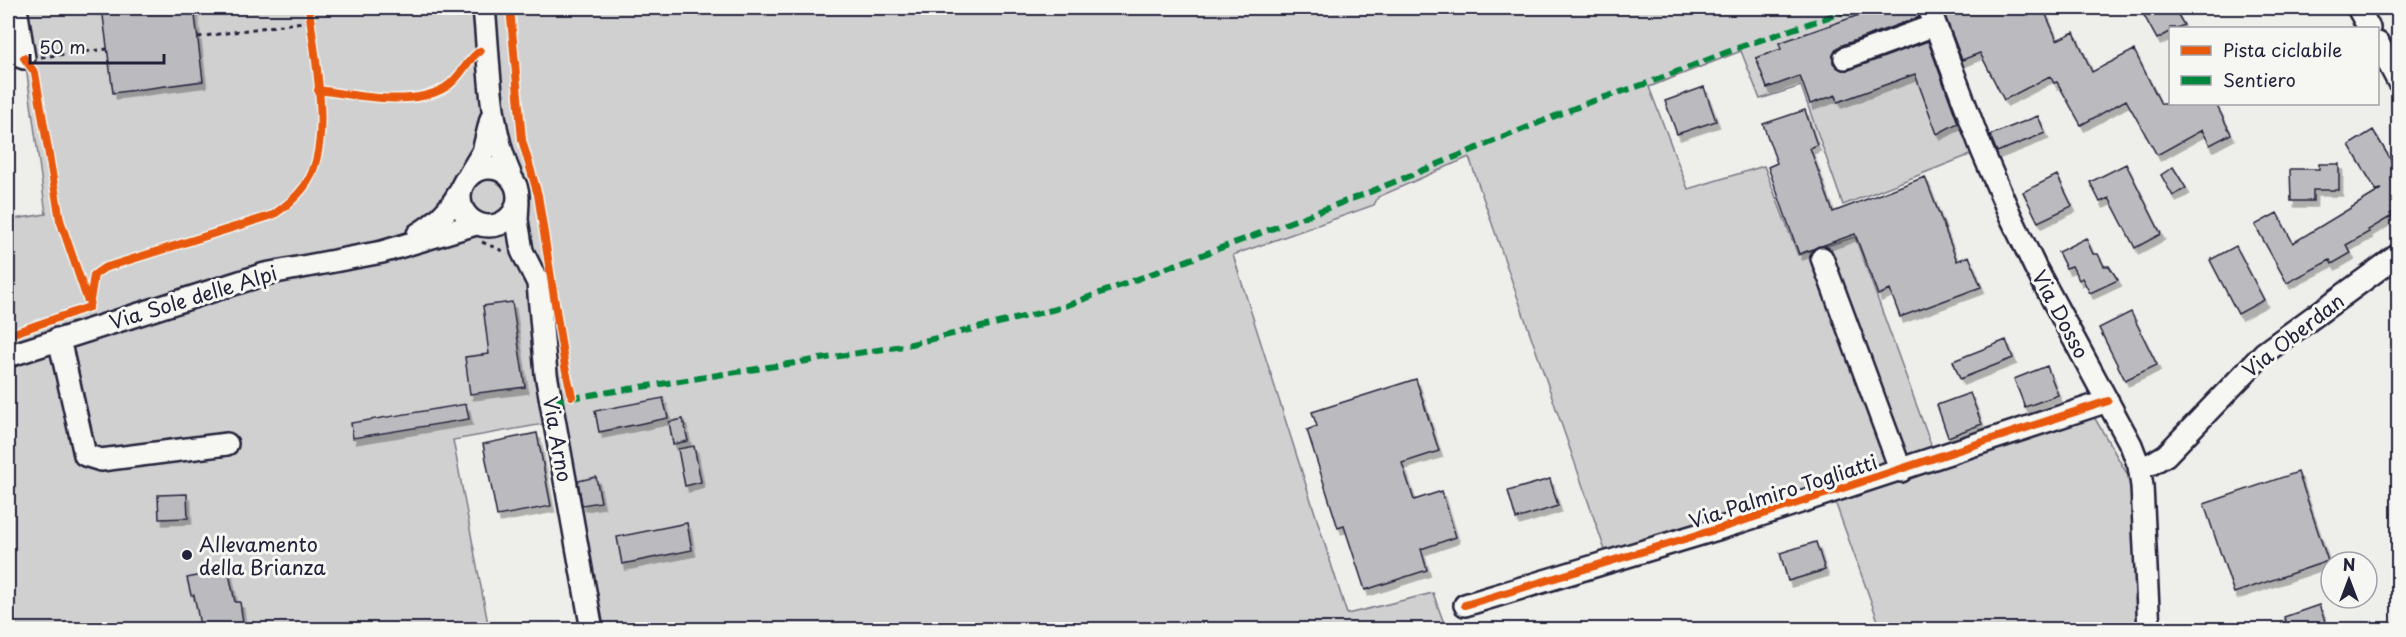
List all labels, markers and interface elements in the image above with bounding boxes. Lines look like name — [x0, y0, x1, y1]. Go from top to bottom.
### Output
scale bar — [30, 27, 164, 65]
legend — [2169, 27, 2379, 105]
text: 50 m — [39, 33, 86, 60]
text: Pista ciclabile — [2223, 36, 2342, 63]
text: Sentiero — [2223, 66, 2296, 93]
street label: Via Sole delle Alpi — [105, 257, 281, 337]
street label: Via Dosso — [2025, 264, 2097, 364]
street label: Via Oberdan — [2236, 286, 2350, 384]
street label: Via Arno — [536, 394, 580, 484]
street label: Via Palmiro Togliatti — [1685, 446, 1881, 536]
place label: Allevamento della Brianza — [199, 529, 326, 582]
marker: Allevamento della Brianza — [180, 548, 194, 562]
north arrow — [2319, 550, 2379, 610]
text: N — [2343, 552, 2355, 576]

